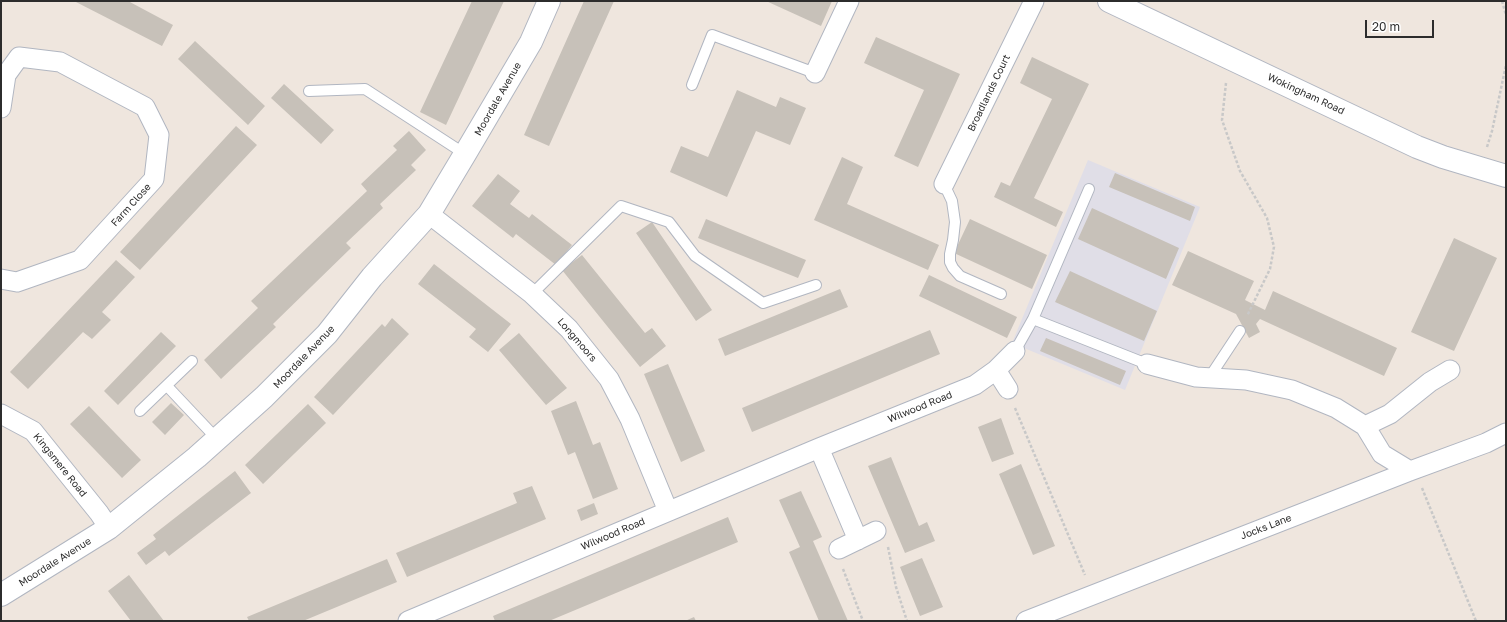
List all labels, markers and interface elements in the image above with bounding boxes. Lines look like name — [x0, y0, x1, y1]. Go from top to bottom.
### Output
scale bar — [1367, 12, 1436, 38]
text: 20 m — [1372, 19, 1400, 34]
street label: Broadlands Court — [965, 53, 1013, 133]
street label: Moordale Avenue — [472, 60, 524, 138]
street label: Wokingham Road — [1266, 71, 1346, 117]
street label: Farm Close — [109, 181, 153, 229]
street label: Longmoors — [555, 316, 599, 364]
street label: Moordale Avenue — [271, 323, 337, 391]
street label: Wilwood Road — [886, 389, 954, 425]
street label: Kingsmere Road — [31, 431, 89, 499]
street label: Jocks Lane — [1239, 512, 1293, 542]
street label: Wilwood Road — [579, 515, 647, 553]
street label: Moordale Avenue — [17, 535, 93, 589]

